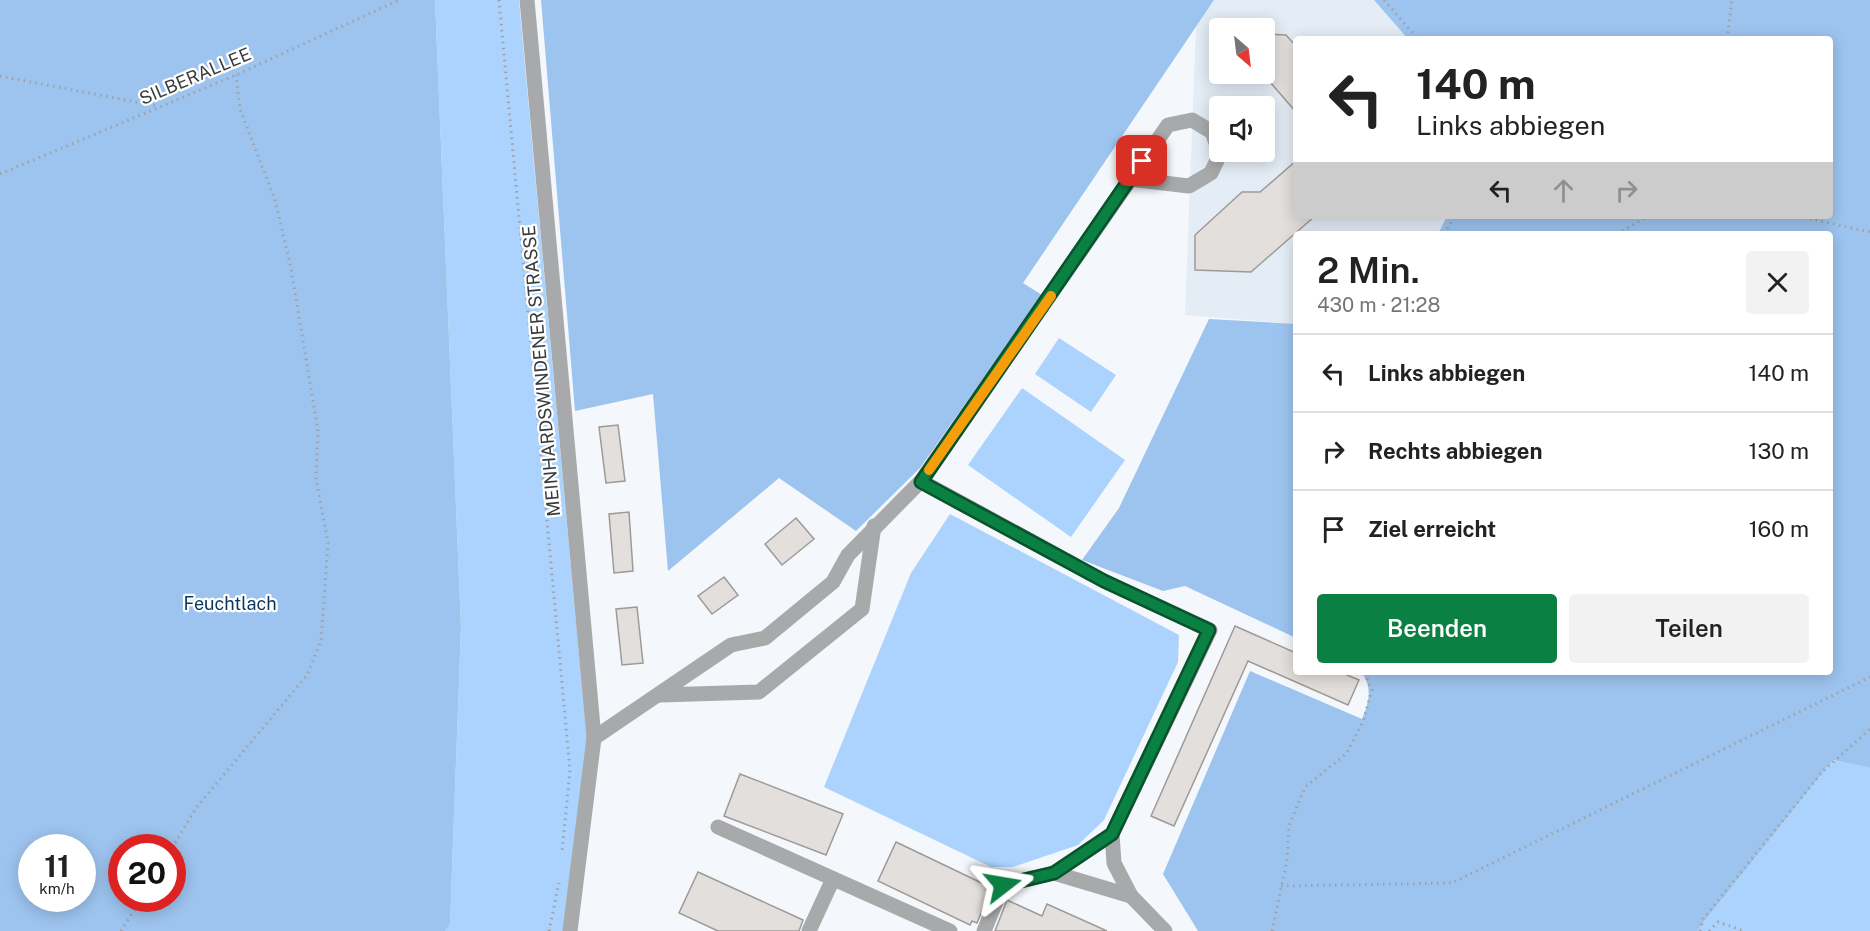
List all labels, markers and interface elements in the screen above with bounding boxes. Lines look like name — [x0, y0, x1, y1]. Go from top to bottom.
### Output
north arrow — [1209, 18, 1275, 84]
map controls — [1209, 18, 1275, 162]
street label: SILBERALLEE — [136, 43, 254, 109]
text: 140 m — [1416, 59, 1536, 108]
icon: left — [1317, 60, 1395, 138]
button: sound — [1209, 96, 1275, 162]
text: Links abbiegen — [1416, 109, 1605, 141]
pin — [1116, 135, 1167, 186]
icon: arrive — [1125, 144, 1158, 177]
icon: left — [1484, 174, 1517, 207]
icon: ahead — [1547, 174, 1580, 207]
icon: right — [1610, 174, 1643, 207]
street label: MEINHARDSWINDENER STRASSE — [518, 225, 564, 517]
text: 2 Min. — [1317, 249, 1420, 291]
button: close — [1746, 251, 1809, 314]
text: 430 m · 21:28 — [1317, 293, 1440, 317]
icon: left — [1317, 357, 1350, 390]
text: Links abbiegen — [1368, 360, 1525, 386]
text: 140 m — [1748, 360, 1809, 386]
icon: right — [1317, 435, 1350, 468]
text: Rechts abbiegen — [1368, 438, 1543, 464]
text: 130 m — [1748, 438, 1809, 464]
icon: arrive — [1317, 513, 1350, 546]
text: Ziel erreicht — [1368, 516, 1496, 542]
text: 160 m — [1749, 516, 1809, 542]
park label: Feuchtlach — [183, 593, 277, 614]
button: Beenden — [1317, 594, 1557, 663]
button: Teilen — [1569, 594, 1809, 663]
speed limit sign: 20 — [108, 834, 186, 912]
text: 11 — [44, 848, 70, 884]
position arrow — [971, 853, 1035, 917]
text: km/h — [39, 880, 75, 897]

